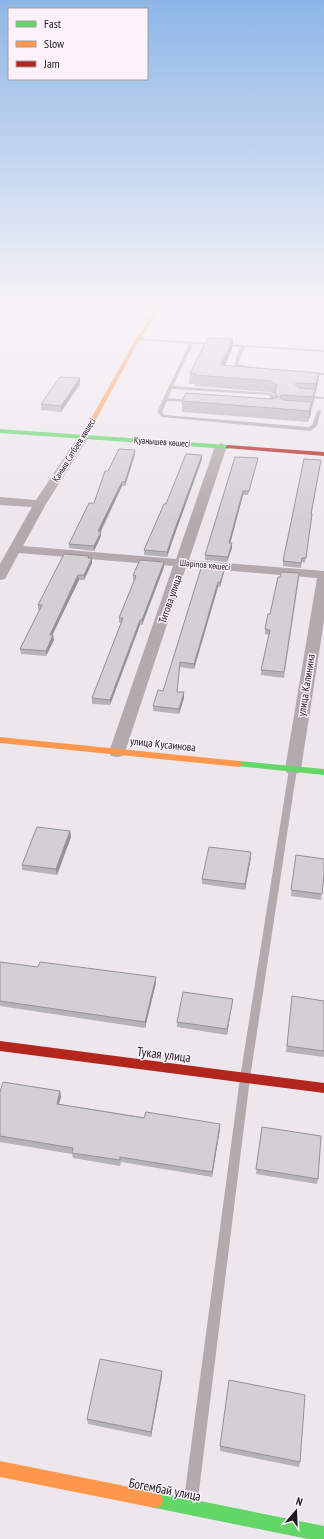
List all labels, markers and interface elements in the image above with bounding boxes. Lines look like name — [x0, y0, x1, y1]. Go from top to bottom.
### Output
legend — [8, 8, 148, 80]
text: Fast — [44, 16, 62, 31]
text: Slow — [44, 36, 65, 51]
text: Jam — [43, 56, 60, 71]
street label: Қаныш Сәтбаев көшесі — [50, 416, 98, 484]
street label: Қуанышев көшесі — [134, 434, 191, 449]
street label: Шәріпов көшесі — [179, 557, 231, 572]
street label: Титова улица — [155, 573, 185, 625]
street label: улица Калинина — [294, 653, 318, 717]
street label: улица Кусаинова — [130, 734, 196, 754]
street label: Тукая улица — [136, 1043, 192, 1066]
street label: Богембай улица — [127, 1474, 202, 1505]
north arrow — [276, 1491, 316, 1531]
text: N — [294, 1494, 304, 1509]

